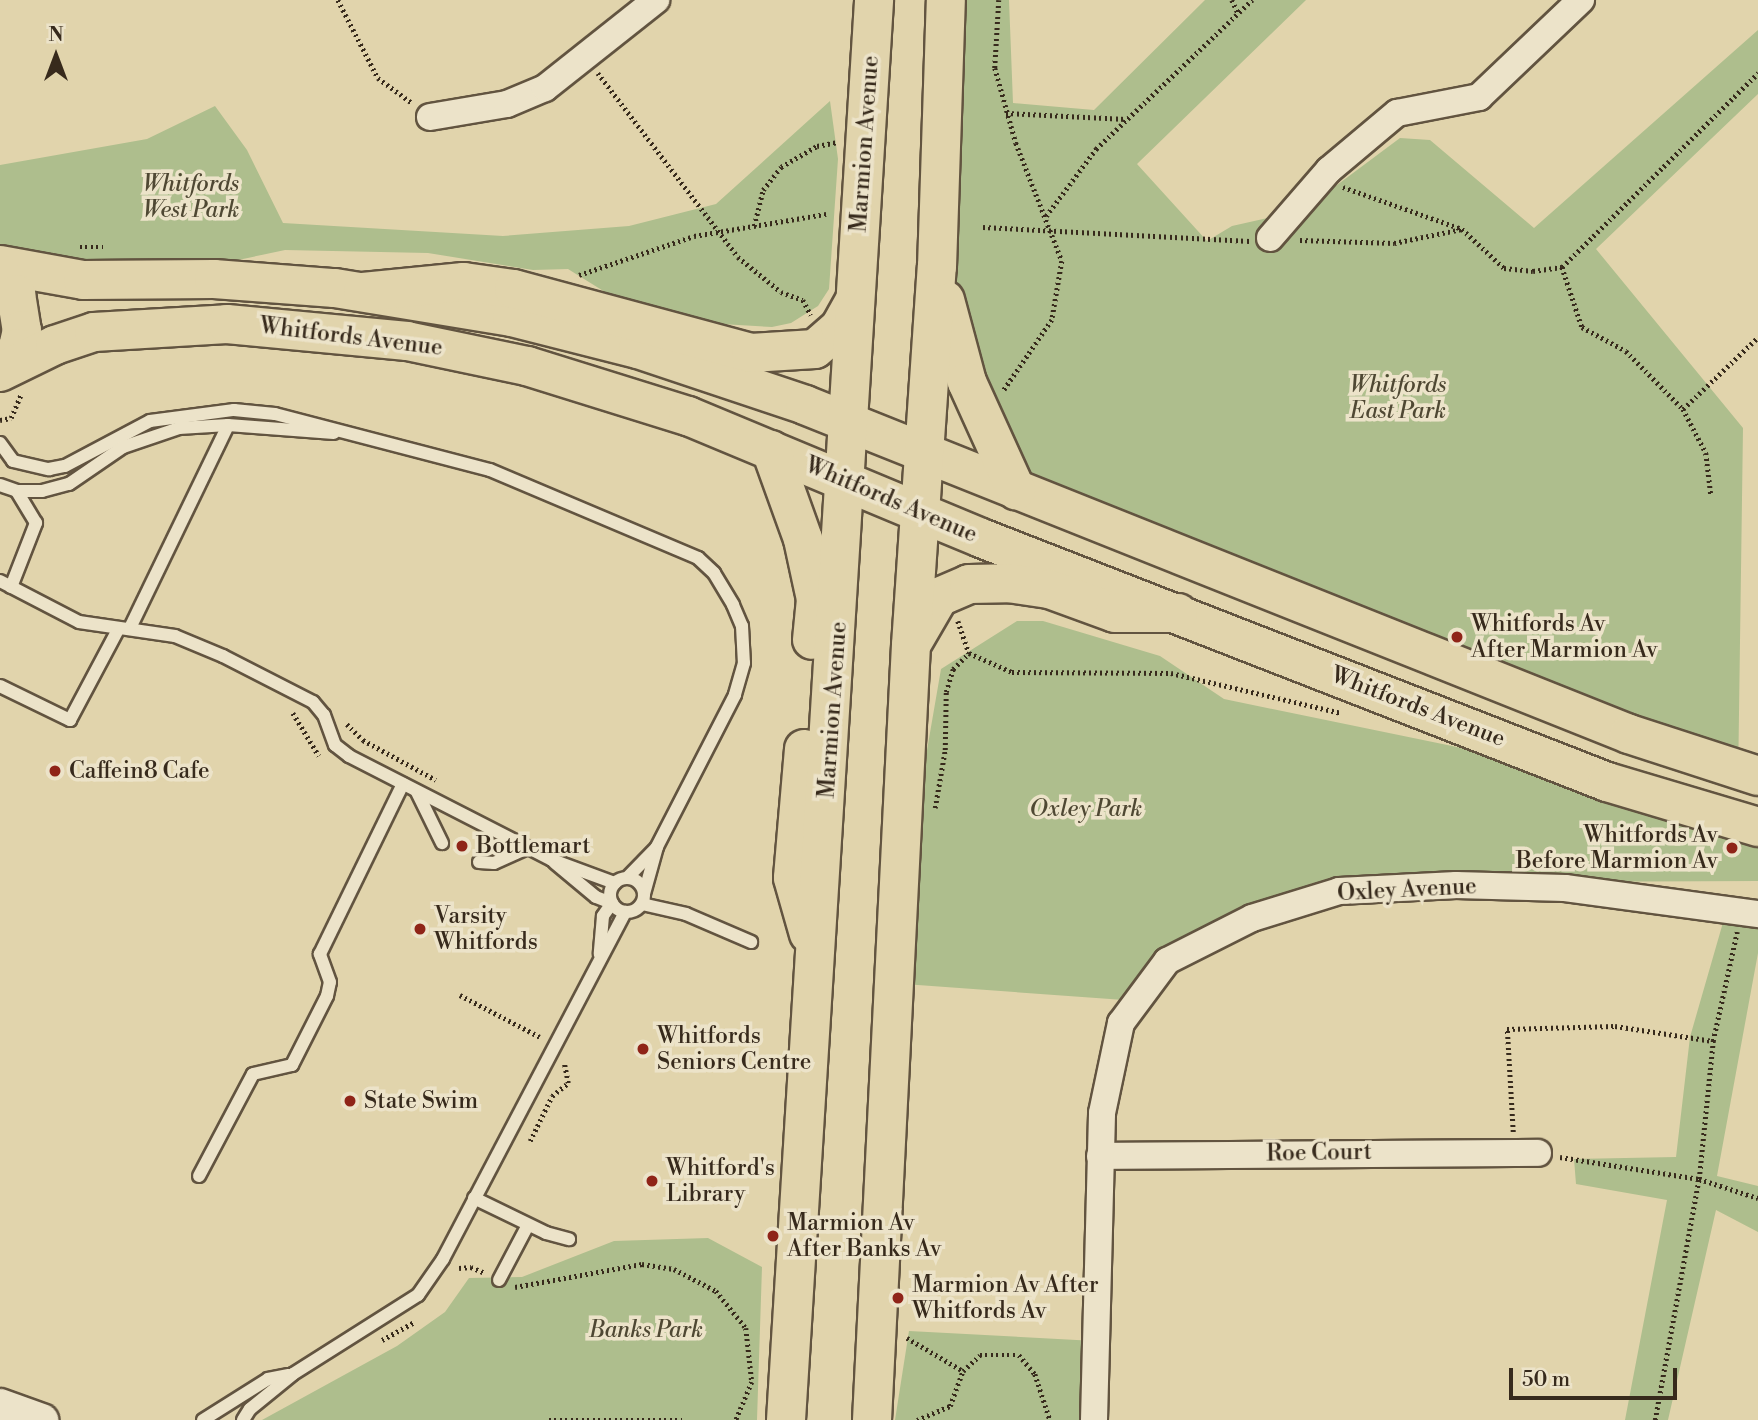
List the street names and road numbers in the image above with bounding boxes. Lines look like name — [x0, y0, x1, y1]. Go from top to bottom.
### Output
street label: Marmion Avenue — [845, 55, 885, 233]
street label: Whitfords Avenue — [258, 312, 444, 362]
street label: Whitfords Avenue — [801, 451, 981, 549]
street label: Marmion Avenue — [813, 621, 853, 799]
street label: Whitfords Avenue — [1327, 661, 1509, 753]
street label: Oxley Avenue — [1337, 873, 1477, 907]
street label: Roe Court — [1266, 1138, 1372, 1168]

